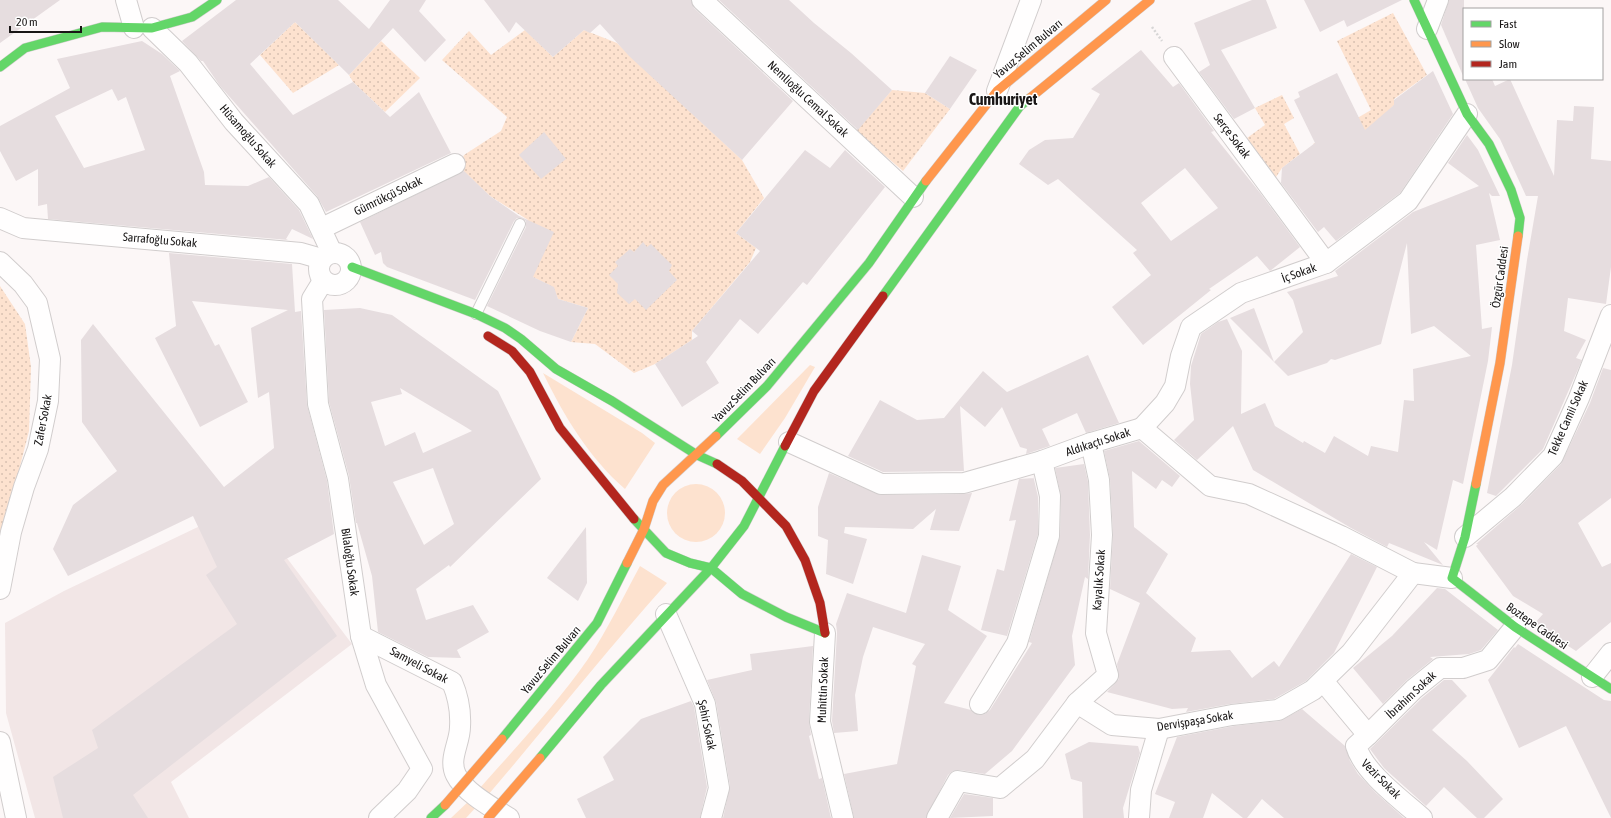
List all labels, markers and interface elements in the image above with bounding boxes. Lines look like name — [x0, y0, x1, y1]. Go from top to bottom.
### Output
scale bar — [10, 8, 81, 34]
legend — [1463, 8, 1603, 80]
text: 20 m — [16, 15, 38, 29]
street label: Yavuz Selim Bulvarı — [991, 16, 1065, 82]
text: Fast — [1499, 17, 1517, 31]
text: Slow — [1499, 37, 1520, 51]
text: Jam — [1499, 57, 1517, 71]
street label: Nemlioğlu Cemal Sokak — [765, 58, 852, 140]
district label: Cumhuriyet — [969, 90, 1038, 108]
street label: Hüsamoğlu Sokak — [217, 101, 280, 171]
street label: Serçe Sokak — [1211, 111, 1254, 162]
street label: Gümrükçü Sokak — [352, 173, 425, 218]
street label: Sarrafoğlu Sokak — [122, 230, 198, 250]
street label: Özgür Caddesi — [1489, 245, 1511, 309]
street label: İç Sokak — [1280, 260, 1319, 286]
street label: Yavuz Selim Bulvarı — [709, 355, 779, 425]
street label: Tekke Camii Sokak — [1545, 377, 1591, 458]
street label: Zafer Sokak — [31, 393, 55, 447]
street label: Aldıkaçtı Sokak — [1064, 425, 1133, 459]
street label: Bilaloğlu Sokak — [338, 527, 362, 598]
street label: Kayalık Sokak — [1090, 548, 1108, 611]
street label: Boztepe Caddesi — [1504, 600, 1570, 652]
street label: Yavuz Selim Bulvarı — [518, 623, 584, 697]
street label: Samyeli Sokak — [387, 644, 451, 687]
street label: Muhittin Sokak — [815, 656, 831, 723]
street label: İbrahim Sokak — [1383, 668, 1439, 722]
street label: Şehir Sokak — [695, 699, 719, 752]
street label: Dervişpaşa Sokak — [1156, 708, 1235, 734]
street label: Vezir Sokak — [1358, 756, 1404, 802]

